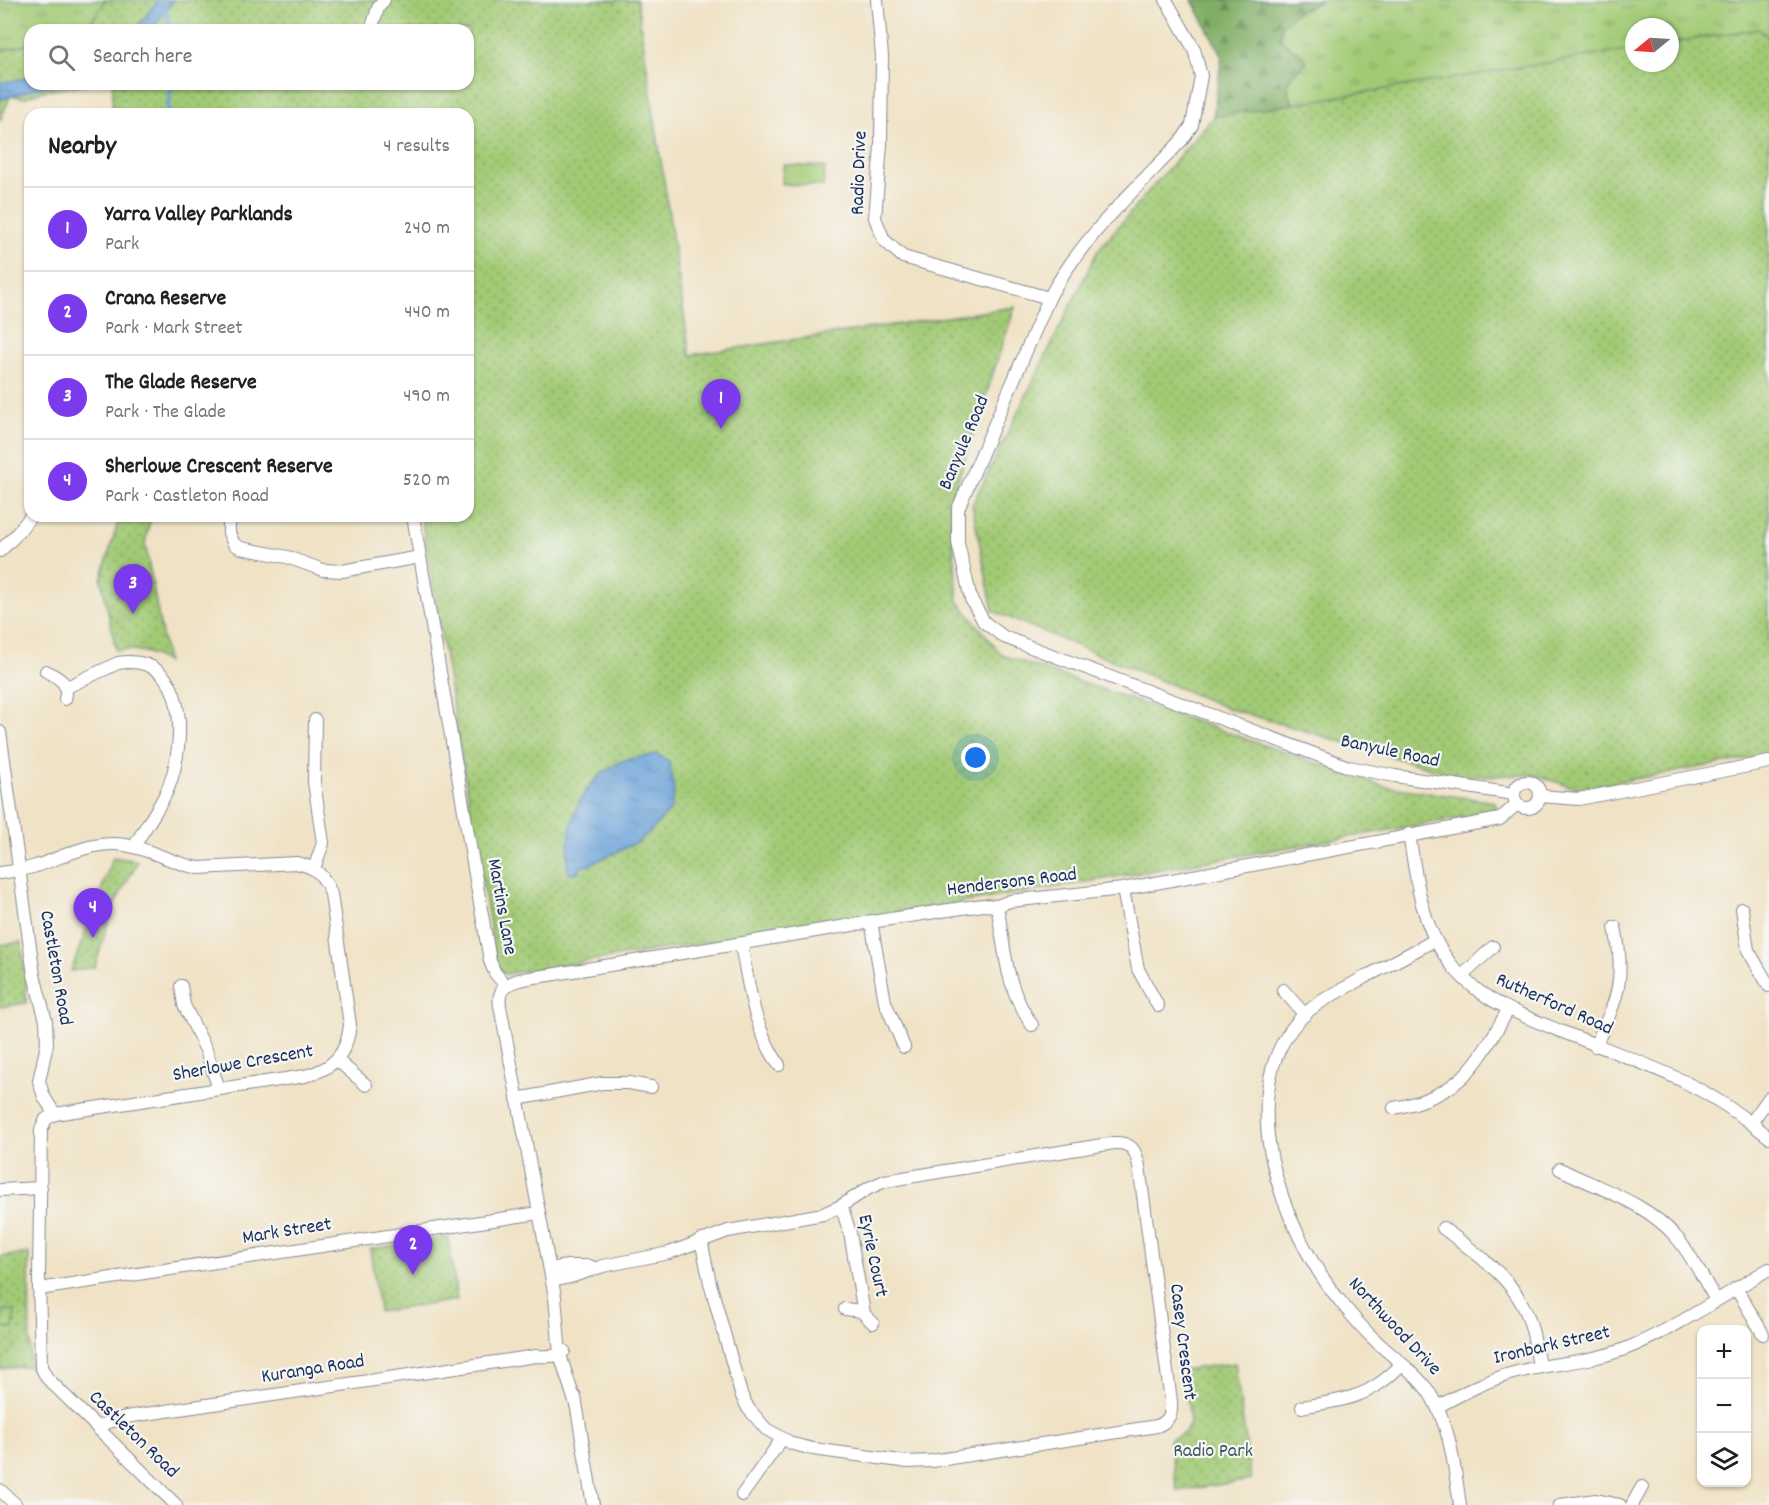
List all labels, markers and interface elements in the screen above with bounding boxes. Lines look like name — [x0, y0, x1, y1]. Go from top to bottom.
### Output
north arrow — [1625, 18, 1679, 72]
search box — [24, 24, 474, 90]
icon: search — [45, 41, 78, 74]
text: Search here — [93, 42, 192, 73]
text: Nearby — [48, 129, 116, 166]
street label: Radio Drive — [845, 130, 875, 216]
text: 4 results — [383, 133, 450, 161]
text: Yarra Valley Parklands — [105, 200, 293, 231]
text: 1 — [65, 215, 70, 243]
text: 240 m — [404, 215, 450, 243]
text: Park — [105, 231, 139, 259]
text: Crana Reserve — [105, 284, 226, 315]
text: 2 — [63, 299, 72, 327]
text: 440 m — [404, 299, 450, 327]
text: Park · Mark Street — [105, 315, 243, 343]
text: The Glade Reserve — [105, 368, 257, 399]
pin: 1 — [702, 380, 740, 429]
text: 3 — [63, 383, 72, 411]
text: 490 m — [403, 383, 450, 411]
street label: Banyule Road — [933, 391, 997, 495]
text: Park · The Glade — [105, 399, 226, 427]
text: Sherlowe Crescent Reserve — [105, 452, 333, 483]
text: 4 — [63, 467, 72, 495]
text: 520 m — [403, 467, 450, 495]
text: Park · Castleton Road — [105, 483, 269, 511]
pin: 3 — [114, 564, 152, 614]
street label: Banyule Road — [1338, 728, 1442, 776]
your location — [961, 743, 990, 772]
street label: Martins Lane — [479, 857, 523, 958]
street label: Hendersons Road — [945, 861, 1079, 905]
pin: 4 — [74, 888, 112, 938]
street label: Castleton Road — [31, 908, 79, 1028]
street label: Rutherford Road — [1491, 967, 1617, 1043]
street label: Sherlowe Crescent — [171, 1038, 315, 1090]
street label: Mark Street — [240, 1211, 334, 1253]
street label: Eyrie Court — [850, 1212, 894, 1300]
pin: 2 — [394, 1226, 432, 1275]
street label: Northwood Drive — [1341, 1271, 1447, 1383]
street label: Casey Crescent — [1161, 1282, 1203, 1402]
street label: Ironbark Street — [1491, 1319, 1613, 1373]
map controls — [1697, 1325, 1751, 1487]
button: + — [1697, 1325, 1751, 1379]
street label: Kuranga Road — [259, 1348, 367, 1392]
button: − — [1697, 1379, 1751, 1433]
street label: Castleton Road — [82, 1385, 184, 1485]
button: layers — [1697, 1433, 1751, 1487]
park label: Radio Park — [1173, 1438, 1253, 1466]

